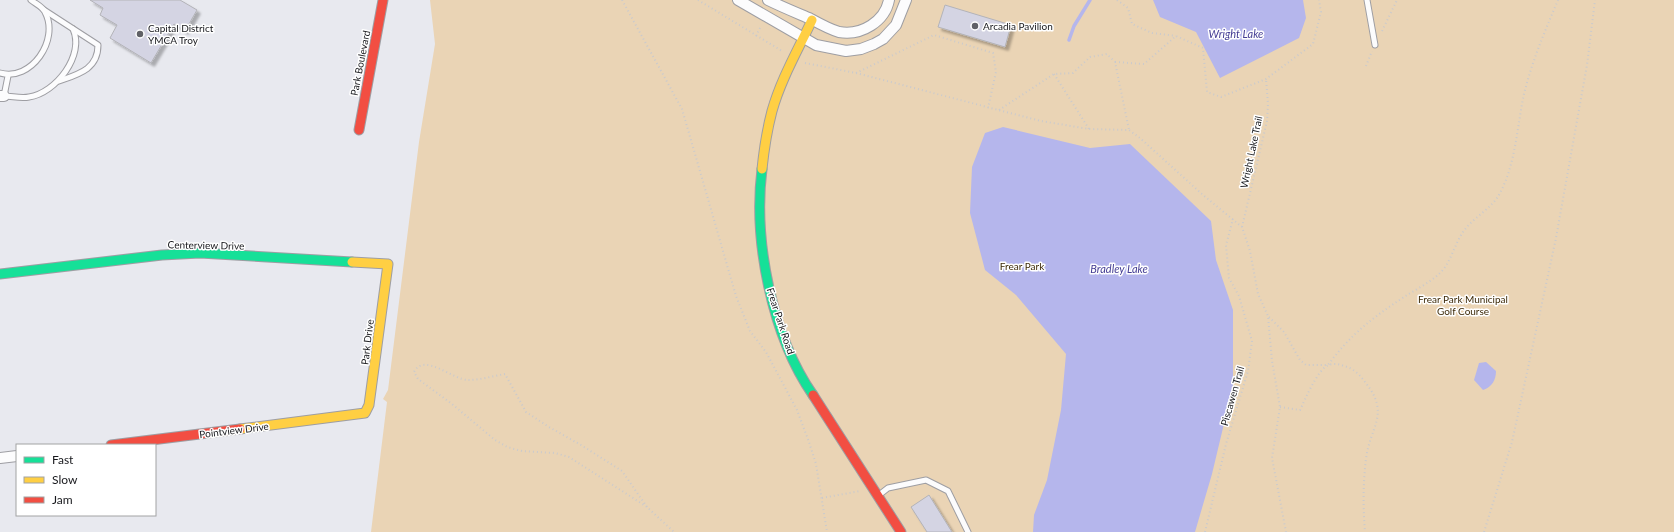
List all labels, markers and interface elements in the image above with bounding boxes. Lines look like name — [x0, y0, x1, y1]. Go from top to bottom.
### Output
place label: Arcadia Pavilion — [983, 20, 1053, 32]
marker: Arcadia Pavilion — [970, 21, 980, 31]
place label: Capital District YMCA Troy — [148, 22, 214, 46]
water label: Wright Lake — [1209, 27, 1263, 40]
marker: Capital District YMCA Troy — [135, 29, 145, 39]
street label: Park Boulevard — [348, 29, 372, 97]
street label: Wright Lake Trail — [1238, 115, 1264, 189]
street label: Centerview Drive — [168, 238, 244, 252]
park label: Frear Park — [1000, 260, 1045, 272]
water label: Bradley Lake — [1090, 262, 1148, 275]
street label: Frear Park Road — [765, 286, 797, 356]
park label: Frear Park Municipal Golf Course — [1418, 293, 1508, 317]
street label: Park Drive — [358, 318, 376, 366]
street label: Piscawen Trail — [1218, 365, 1246, 427]
street label: Pointview Drive — [199, 420, 269, 440]
legend — [16, 444, 156, 516]
text: Fast — [52, 452, 74, 467]
text: Slow — [52, 472, 78, 487]
text: Jam — [52, 492, 73, 507]

